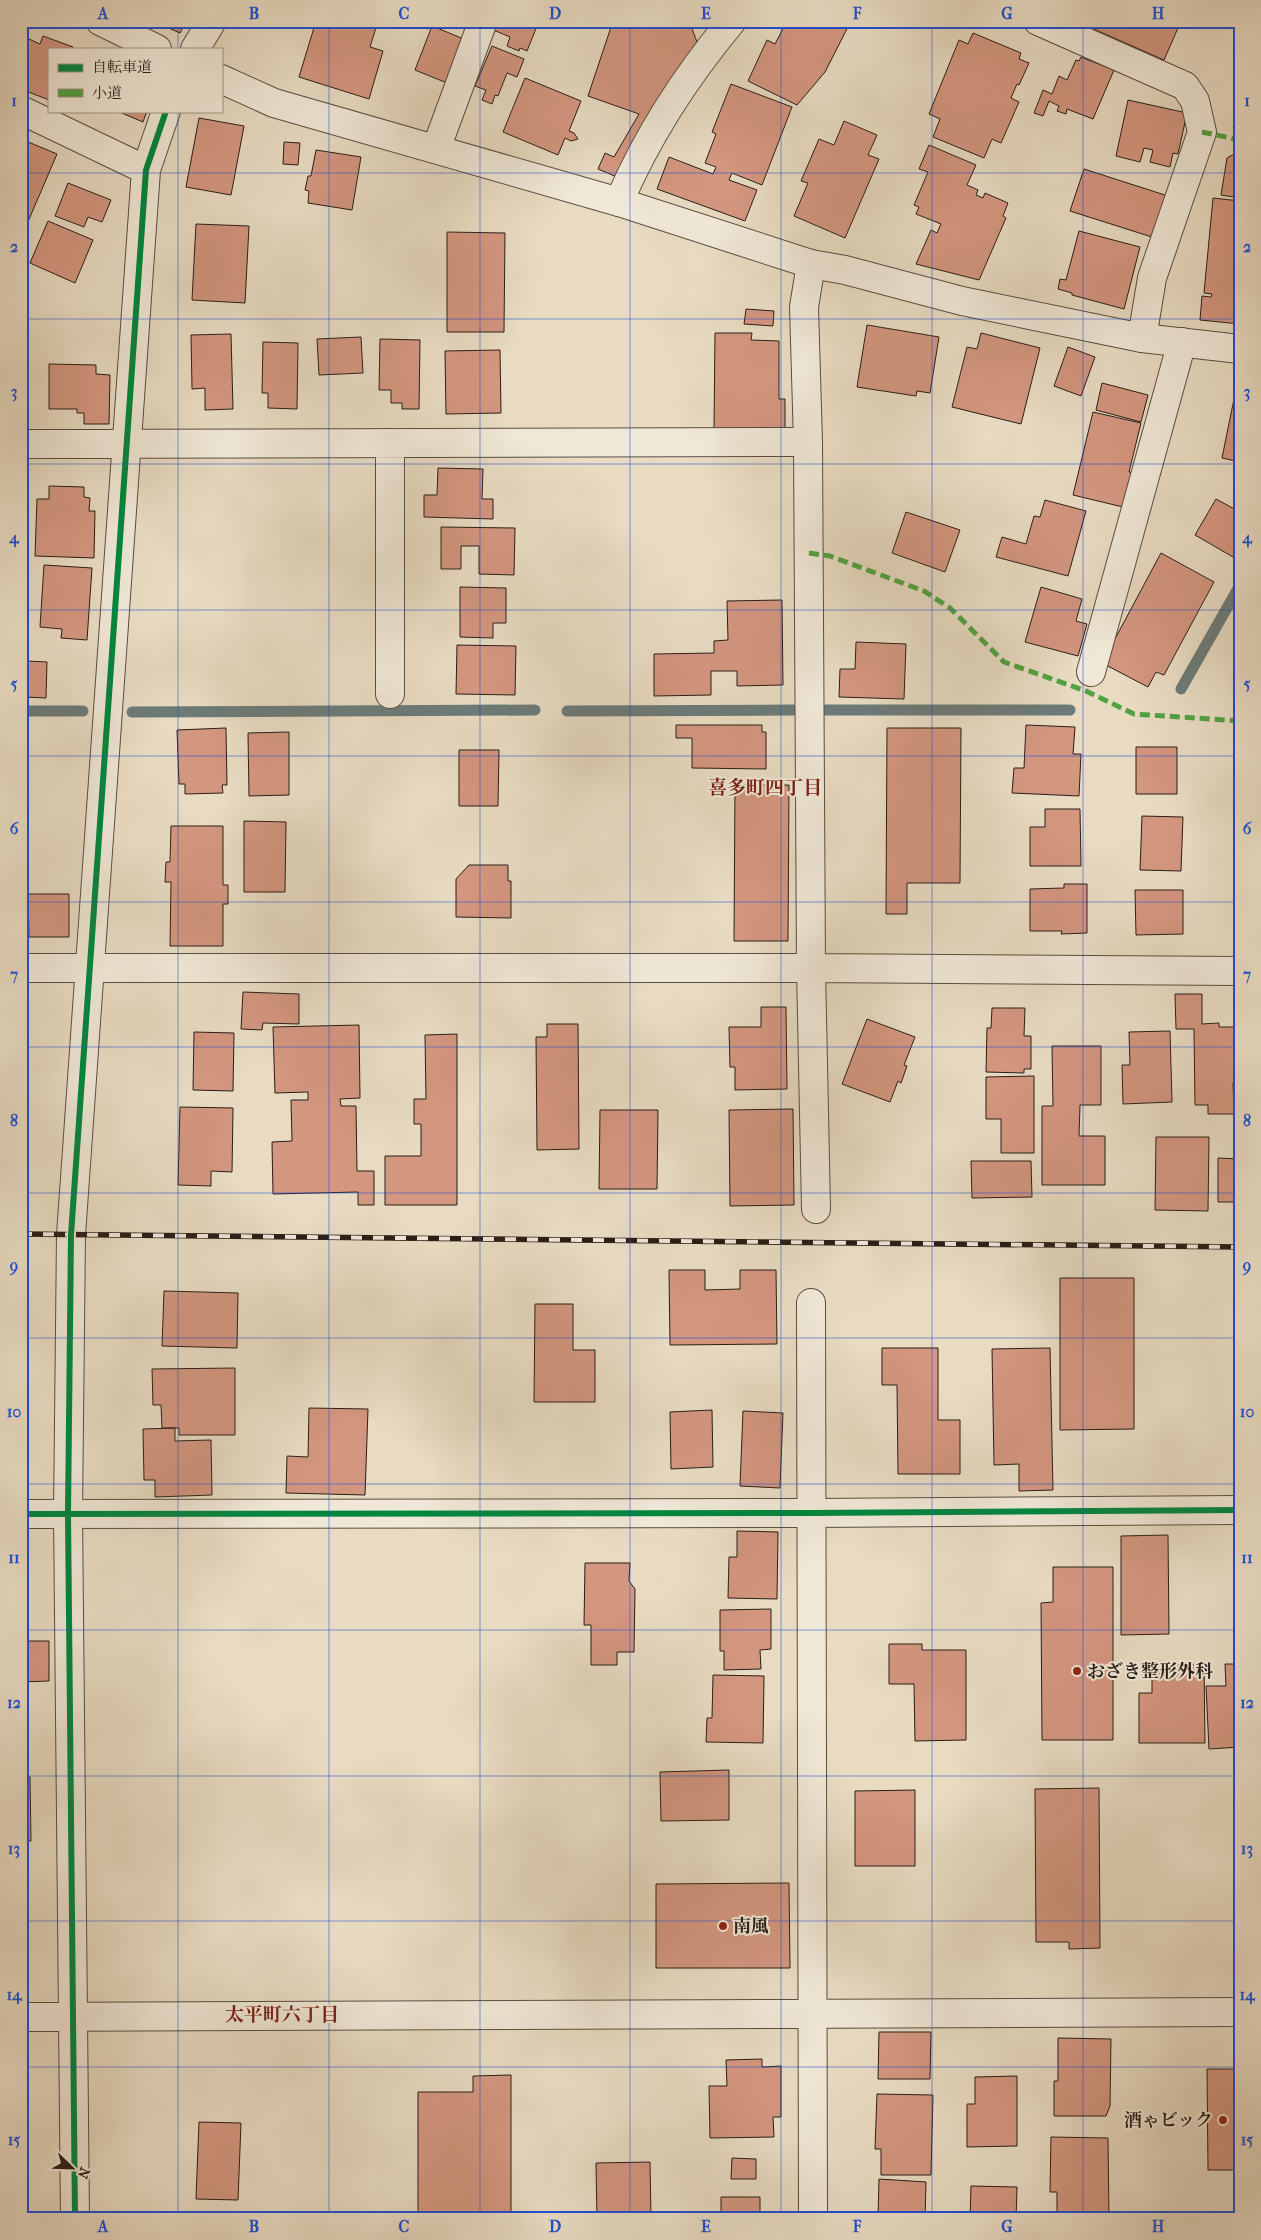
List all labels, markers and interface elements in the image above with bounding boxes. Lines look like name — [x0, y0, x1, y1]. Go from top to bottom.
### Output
text: A — [97, 4, 109, 23]
text: B — [249, 4, 259, 23]
text: C — [399, 4, 410, 23]
text: D — [549, 4, 561, 23]
text: E — [701, 4, 711, 23]
text: F — [852, 4, 862, 23]
text: G — [1001, 4, 1013, 23]
text: H — [1152, 4, 1165, 23]
legend — [48, 48, 222, 112]
text: 自転車道 — [92, 58, 152, 76]
text: 小道 — [92, 84, 122, 102]
text: 1 — [11, 91, 17, 110]
text: 1 — [1244, 91, 1250, 110]
text: 2 — [10, 237, 18, 256]
text: 2 — [1243, 237, 1251, 256]
text: 3 — [11, 382, 17, 402]
text: 3 — [1244, 382, 1250, 402]
text: 4 — [8, 528, 20, 548]
text: 4 — [1241, 528, 1253, 548]
text: 5 — [11, 674, 18, 693]
text: 5 — [1244, 674, 1251, 693]
district label: 喜多町四丁目 — [708, 777, 822, 799]
text: 6 — [10, 819, 19, 838]
text: 6 — [1243, 819, 1252, 838]
text: 7 — [9, 965, 18, 984]
text: 7 — [1242, 965, 1251, 984]
text: 8 — [10, 1111, 18, 1130]
text: 8 — [1243, 1111, 1251, 1130]
text: 9 — [9, 1256, 18, 1276]
text: 9 — [1242, 1256, 1251, 1276]
text: 10 — [7, 1402, 21, 1421]
text: 10 — [1240, 1402, 1254, 1421]
text: 11 — [8, 1548, 20, 1567]
text: 11 — [1241, 1548, 1253, 1567]
place label: おざき整形外科 — [1087, 1661, 1213, 1682]
marker: おざき整形外科 — [1071, 1665, 1083, 1677]
text: 12 — [7, 1693, 21, 1712]
text: 12 — [1240, 1693, 1254, 1712]
text: 13 — [8, 1839, 20, 1859]
text: 13 — [1241, 1839, 1253, 1859]
place label: 南風 — [733, 1916, 769, 1937]
marker: 南風 — [717, 1920, 729, 1932]
text: 14 — [6, 1985, 23, 2005]
text: 14 — [1239, 1985, 1256, 2005]
district label: 太平町六丁目 — [225, 2004, 339, 2026]
place label: 酒ゃビック — [1124, 2110, 1213, 2131]
marker: 酒ゃビック — [1217, 2114, 1229, 2126]
text: 15 — [8, 2130, 20, 2149]
text: 15 — [1241, 2130, 1253, 2149]
north arrow — [48, 2142, 98, 2192]
text: N — [73, 2165, 93, 2181]
text: A — [97, 2217, 109, 2236]
text: B — [249, 2217, 259, 2236]
text: C — [399, 2217, 410, 2236]
text: D — [549, 2217, 561, 2236]
text: E — [701, 2217, 711, 2236]
text: F — [852, 2217, 862, 2236]
text: G — [1001, 2217, 1013, 2236]
text: H — [1152, 2217, 1165, 2236]

